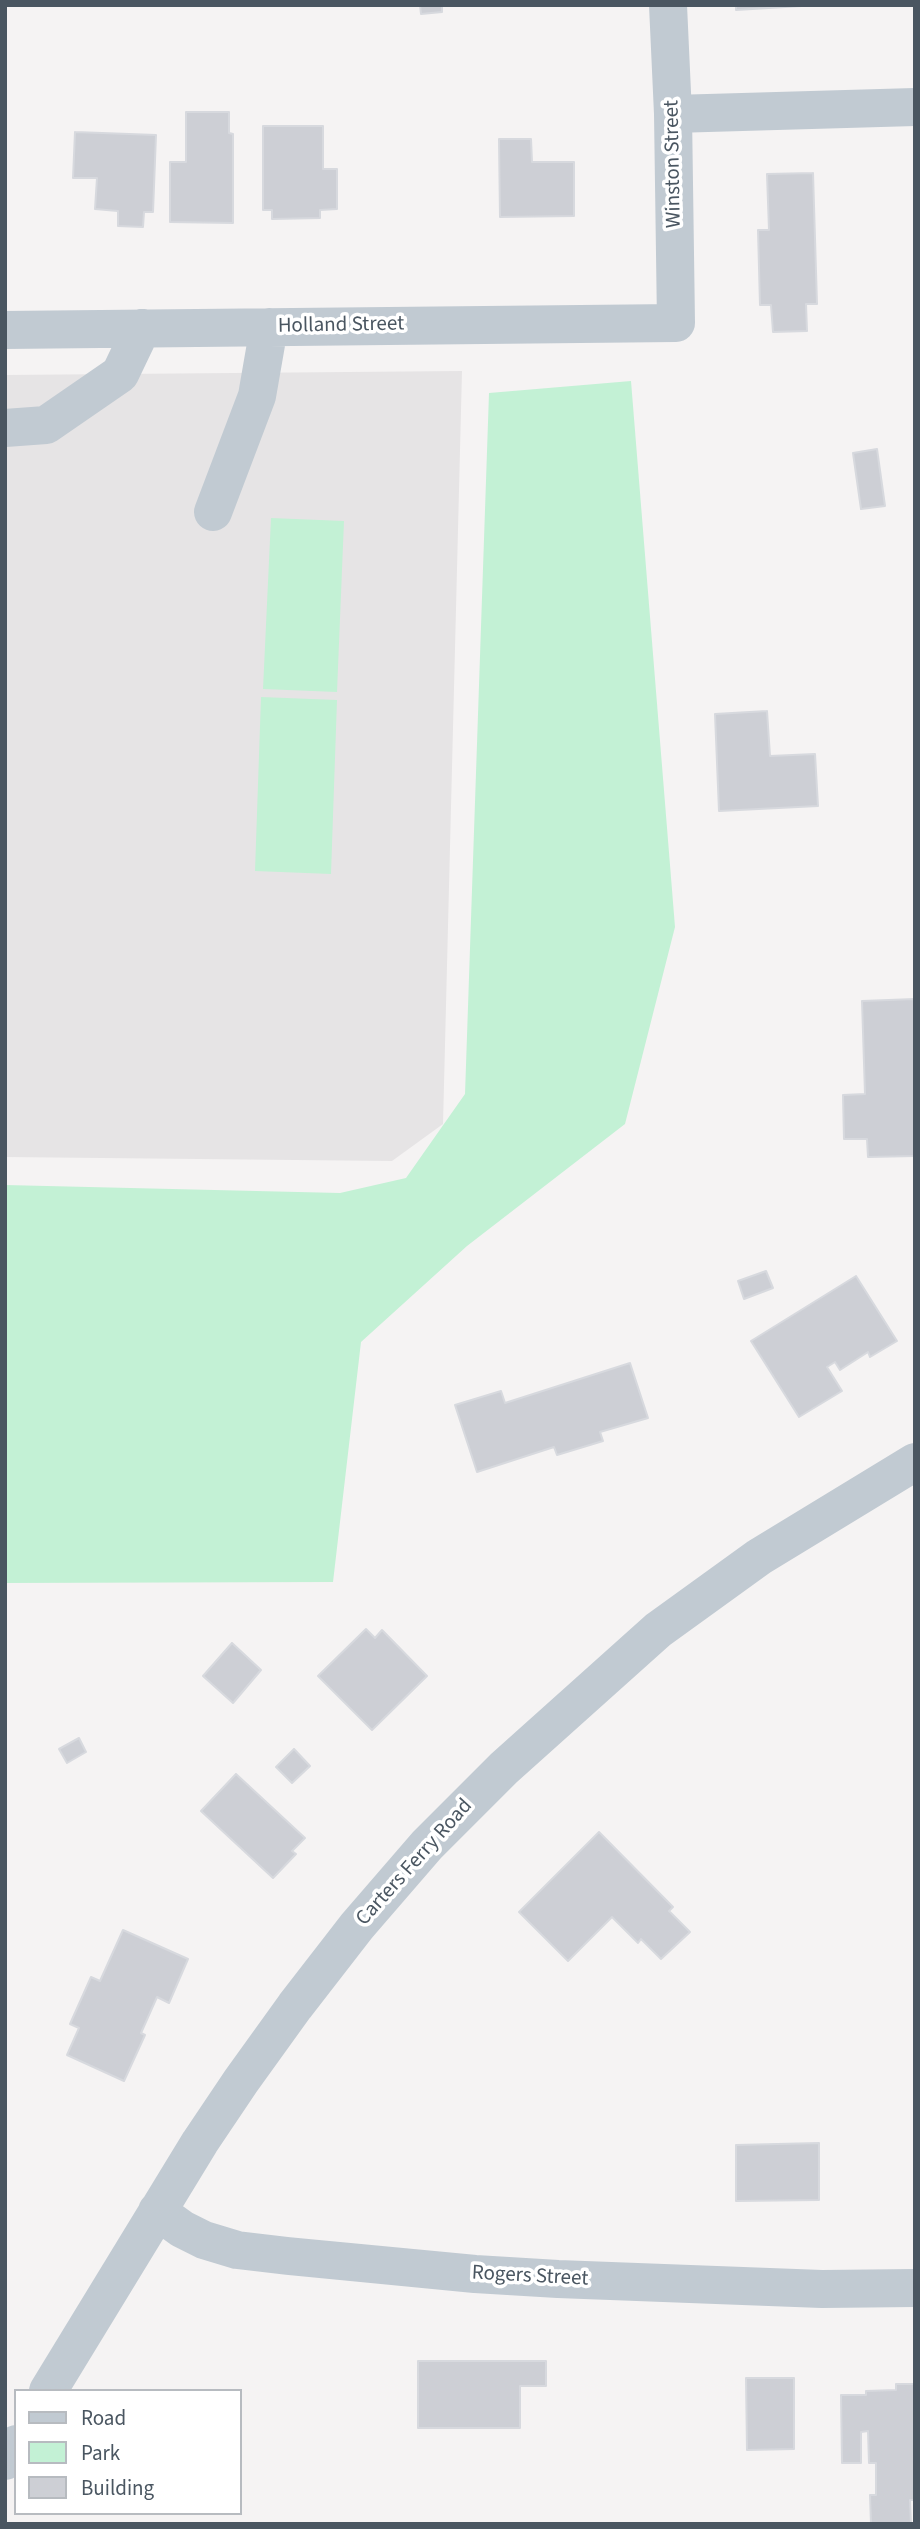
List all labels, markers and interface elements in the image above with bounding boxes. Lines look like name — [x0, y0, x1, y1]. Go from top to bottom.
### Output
street label: Winston Street — [660, 100, 688, 228]
street label: Holland Street — [278, 312, 404, 340]
street label: Carters Ferry Road — [351, 1794, 479, 1932]
street label: Rogers Street — [471, 2261, 589, 2293]
legend — [14, 2389, 242, 2515]
text: Road — [81, 2403, 126, 2433]
text: Park — [81, 2438, 120, 2468]
text: Building — [81, 2473, 154, 2503]

